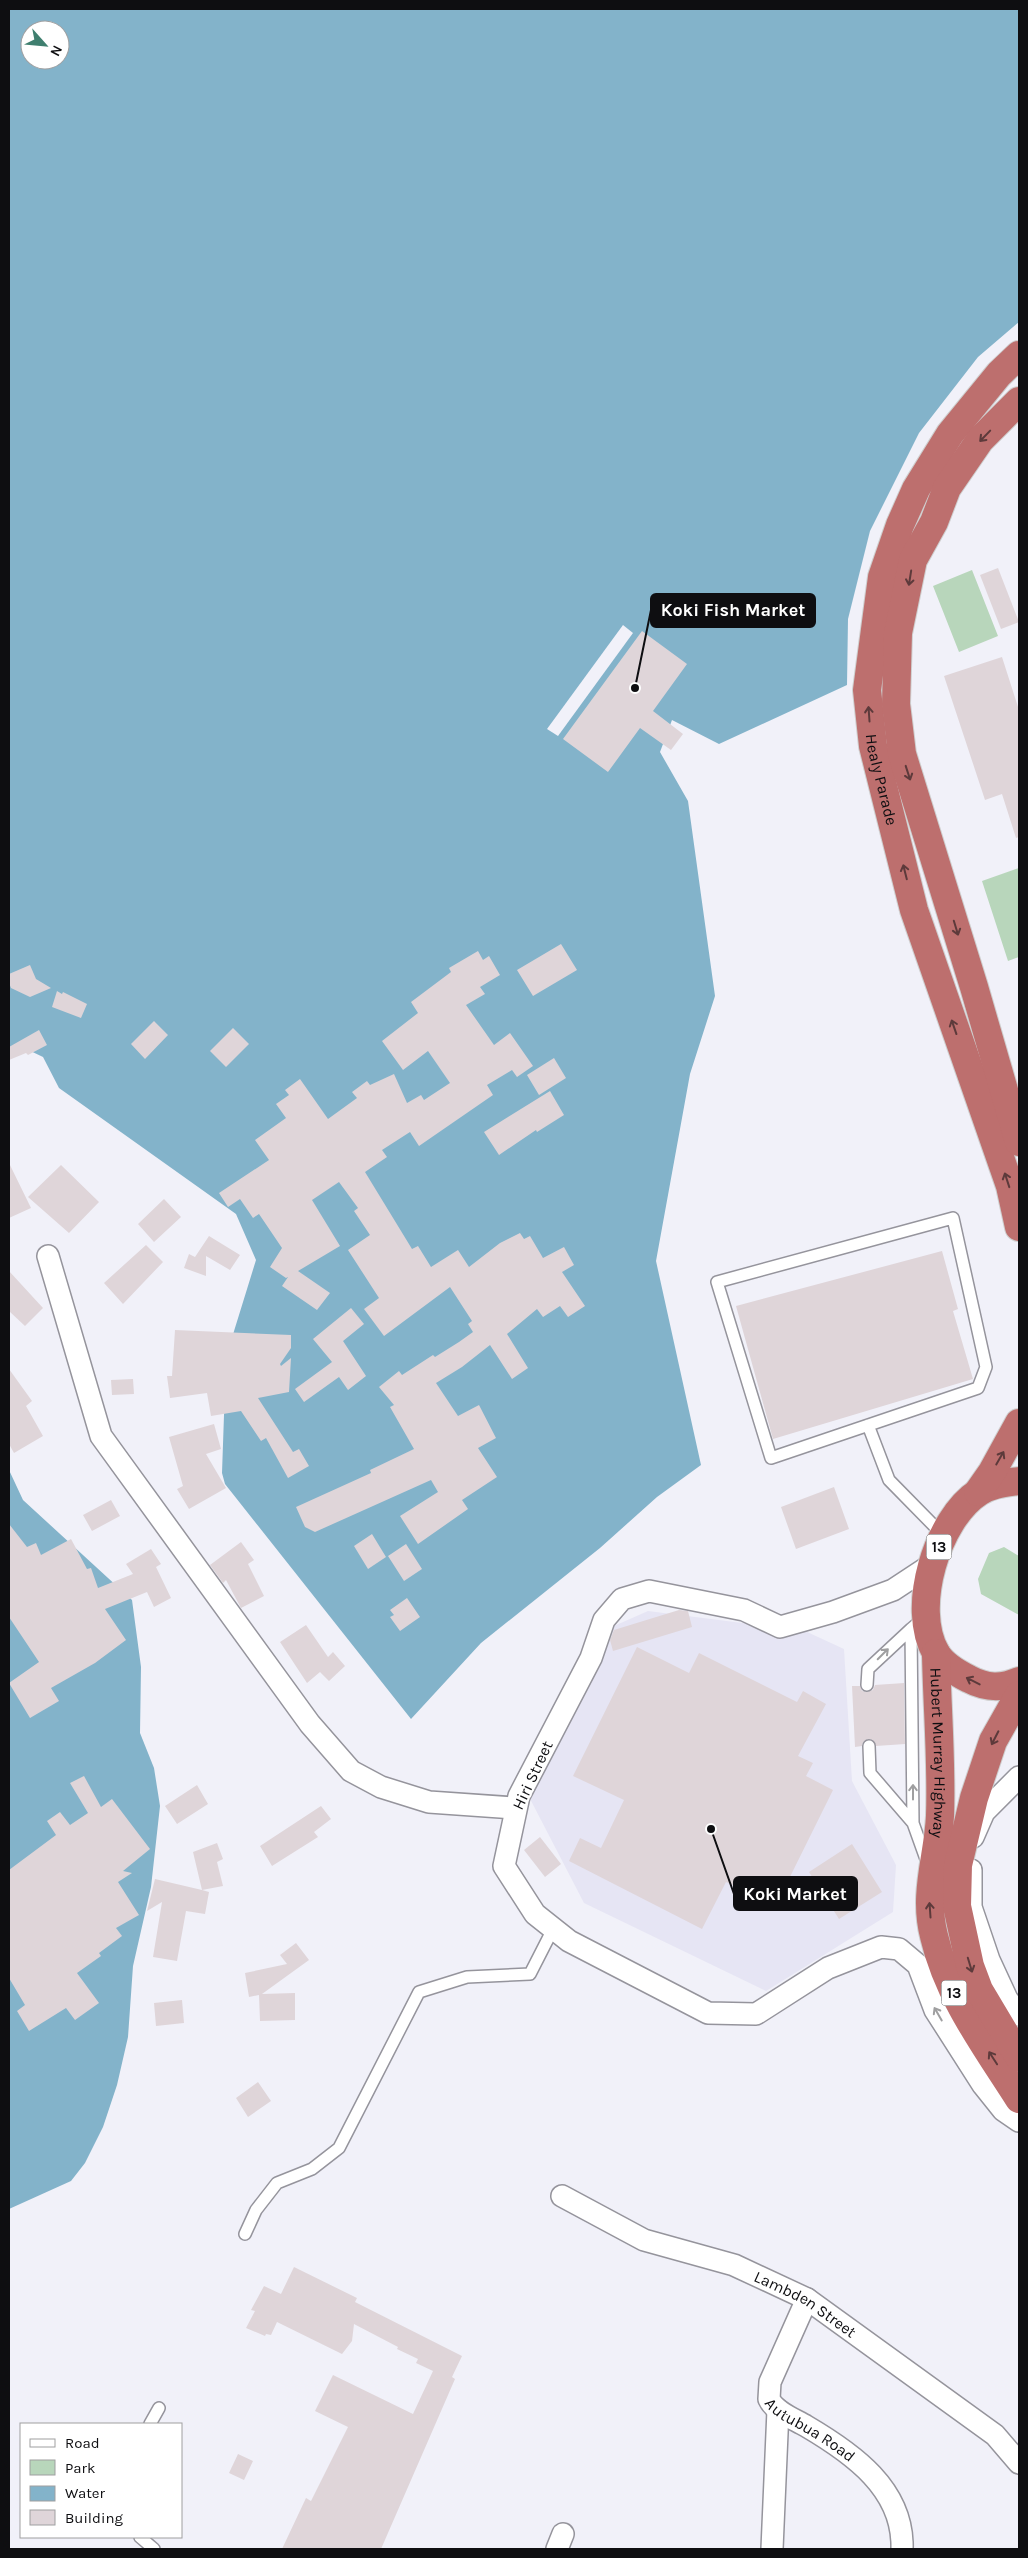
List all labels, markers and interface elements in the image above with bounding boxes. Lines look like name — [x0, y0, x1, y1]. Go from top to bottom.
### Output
north arrow — [20, 20, 70, 70]
text: N — [46, 42, 66, 59]
one-way arrow — [979, 430, 991, 442]
one-way arrow — [905, 570, 915, 586]
callout: Koki Fish Market — [651, 594, 815, 627]
text: Koki Fish Market — [661, 599, 805, 621]
one-way arrow — [864, 706, 873, 722]
street label: Healy Parade — [862, 733, 901, 827]
one-way arrow — [903, 765, 913, 781]
one-way arrow — [900, 864, 909, 880]
one-way arrow — [952, 920, 962, 936]
one-way arrow — [949, 1019, 959, 1035]
one-way arrow — [1002, 1172, 1012, 1188]
one-way arrow — [996, 1452, 1006, 1466]
road number: 13 — [926, 1534, 952, 1560]
one-way arrow — [877, 1648, 889, 1660]
street label: Hubert Murray Highway — [926, 1667, 949, 1840]
one-way arrow — [966, 1676, 981, 1685]
one-way arrow — [990, 1730, 1000, 1745]
street label: Hiri Street — [508, 1738, 557, 1813]
one-way arrow — [908, 1785, 918, 1801]
callout: Koki Market — [734, 1877, 857, 1910]
text: Koki Market — [743, 1883, 847, 1905]
one-way arrow — [925, 1903, 935, 1919]
one-way arrow — [966, 1957, 976, 1973]
road number: 13 — [942, 1980, 966, 2006]
one-way arrow — [932, 2007, 942, 2021]
one-way arrow — [988, 2052, 998, 2066]
street label: Lambden Street — [751, 2267, 860, 2342]
street label: Autubua Road — [761, 2394, 859, 2466]
legend — [20, 2423, 182, 2538]
text: Road — [65, 2434, 100, 2452]
text: Park — [65, 2459, 95, 2477]
text: Water — [65, 2484, 106, 2502]
text: Building — [65, 2509, 123, 2527]

